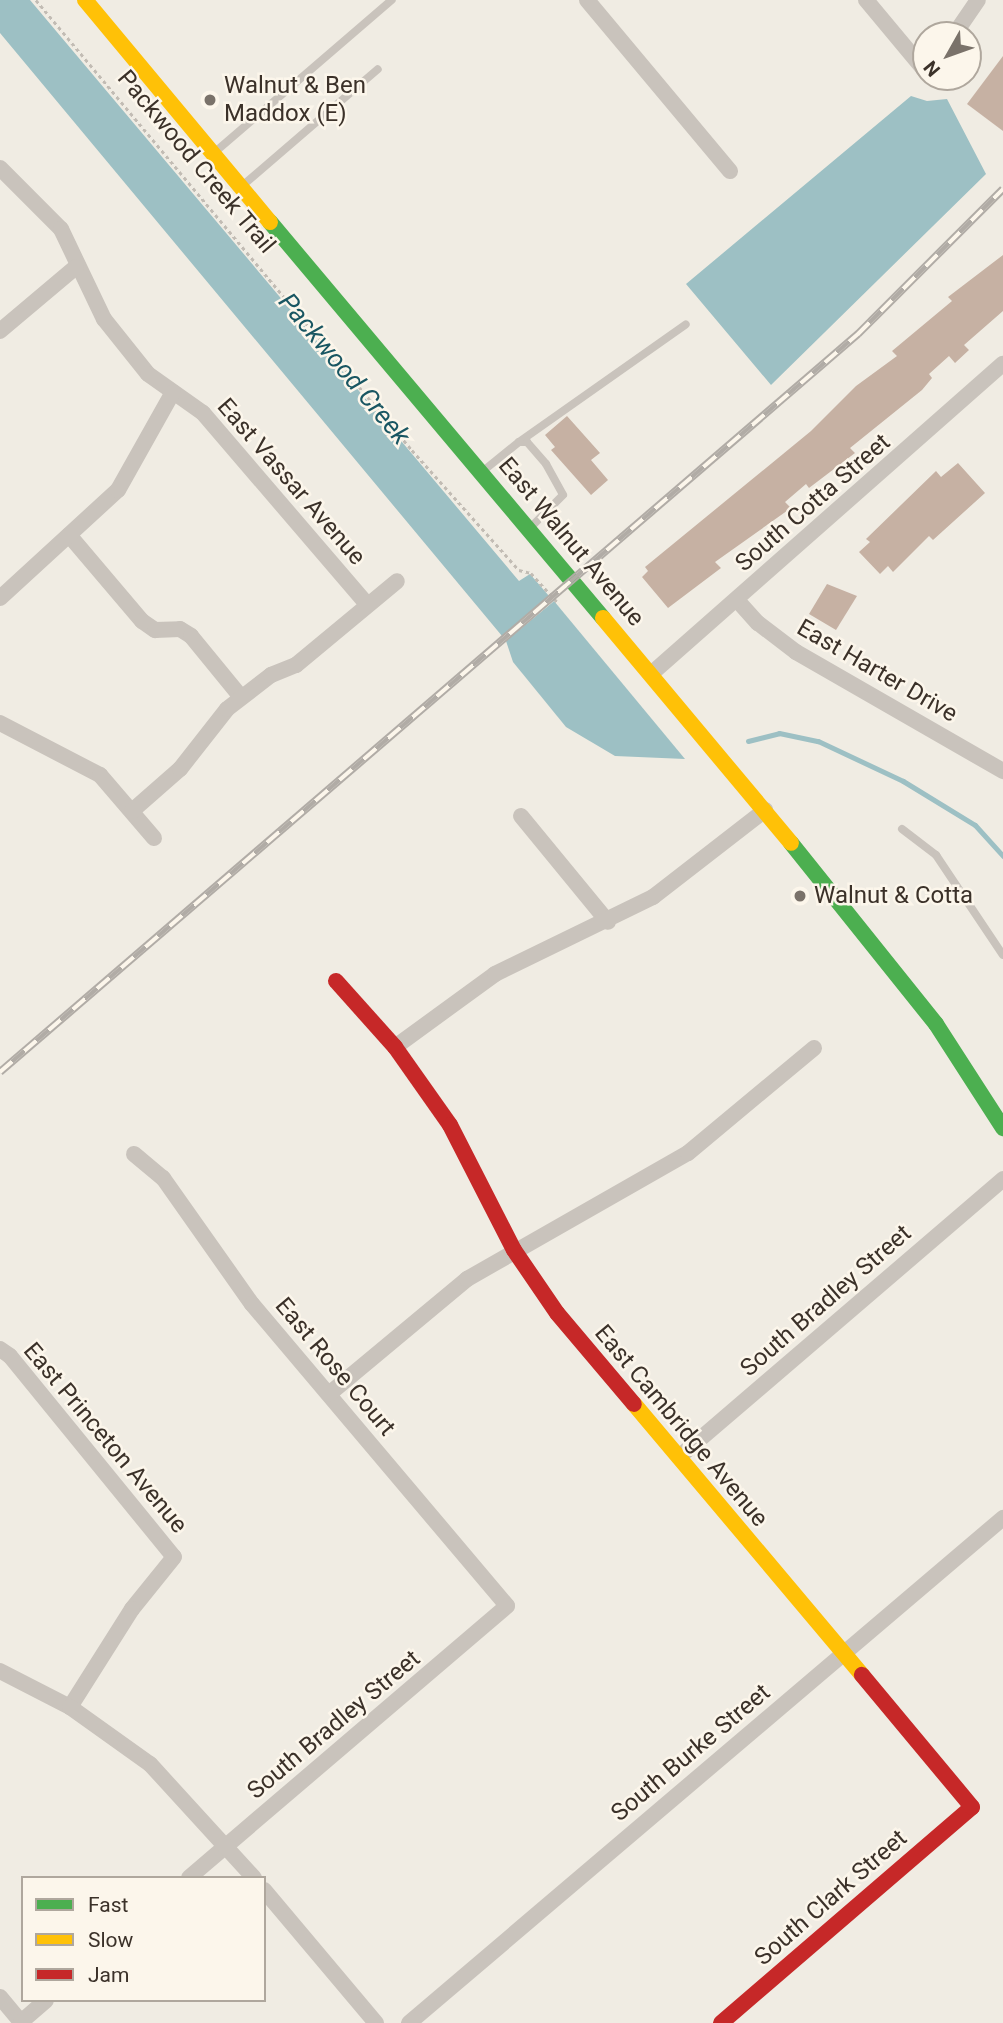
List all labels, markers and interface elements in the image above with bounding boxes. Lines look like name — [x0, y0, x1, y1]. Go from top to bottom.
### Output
north arrow — [912, 21, 982, 91]
text: N — [919, 56, 945, 81]
street label: Packwood Creek Trail — [111, 64, 281, 260]
place label: Walnut & Ben Maddox (E) — [224, 72, 366, 128]
marker: Walnut & Ben Maddox (E) — [202, 92, 218, 108]
water label: Packwood Creek — [272, 287, 416, 451]
street label: East Vassar Avenue — [211, 393, 371, 571]
street label: South Cotta Street — [730, 428, 896, 578]
street label: East Walnut Avenue — [492, 452, 650, 632]
street label: East Harter Drive — [792, 613, 962, 729]
place label: Walnut & Cotta — [814, 882, 973, 910]
marker: Walnut & Cotta — [792, 888, 808, 904]
street label: South Bradley Street — [735, 1219, 917, 1383]
street label: East Rose Court — [269, 1292, 401, 1442]
street label: East Cambridge Avenue — [588, 1319, 774, 1533]
street label: East Princeton Avenue — [17, 1337, 193, 1539]
street label: South Bradley Street — [242, 1644, 426, 1806]
street label: South Burke Street — [606, 1678, 776, 1828]
street label: South Clark Street — [749, 1824, 913, 1972]
legend — [21, 1876, 266, 2002]
text: Fast — [88, 1893, 128, 1917]
text: Slow — [88, 1928, 133, 1952]
text: Jam — [88, 1963, 129, 1987]

